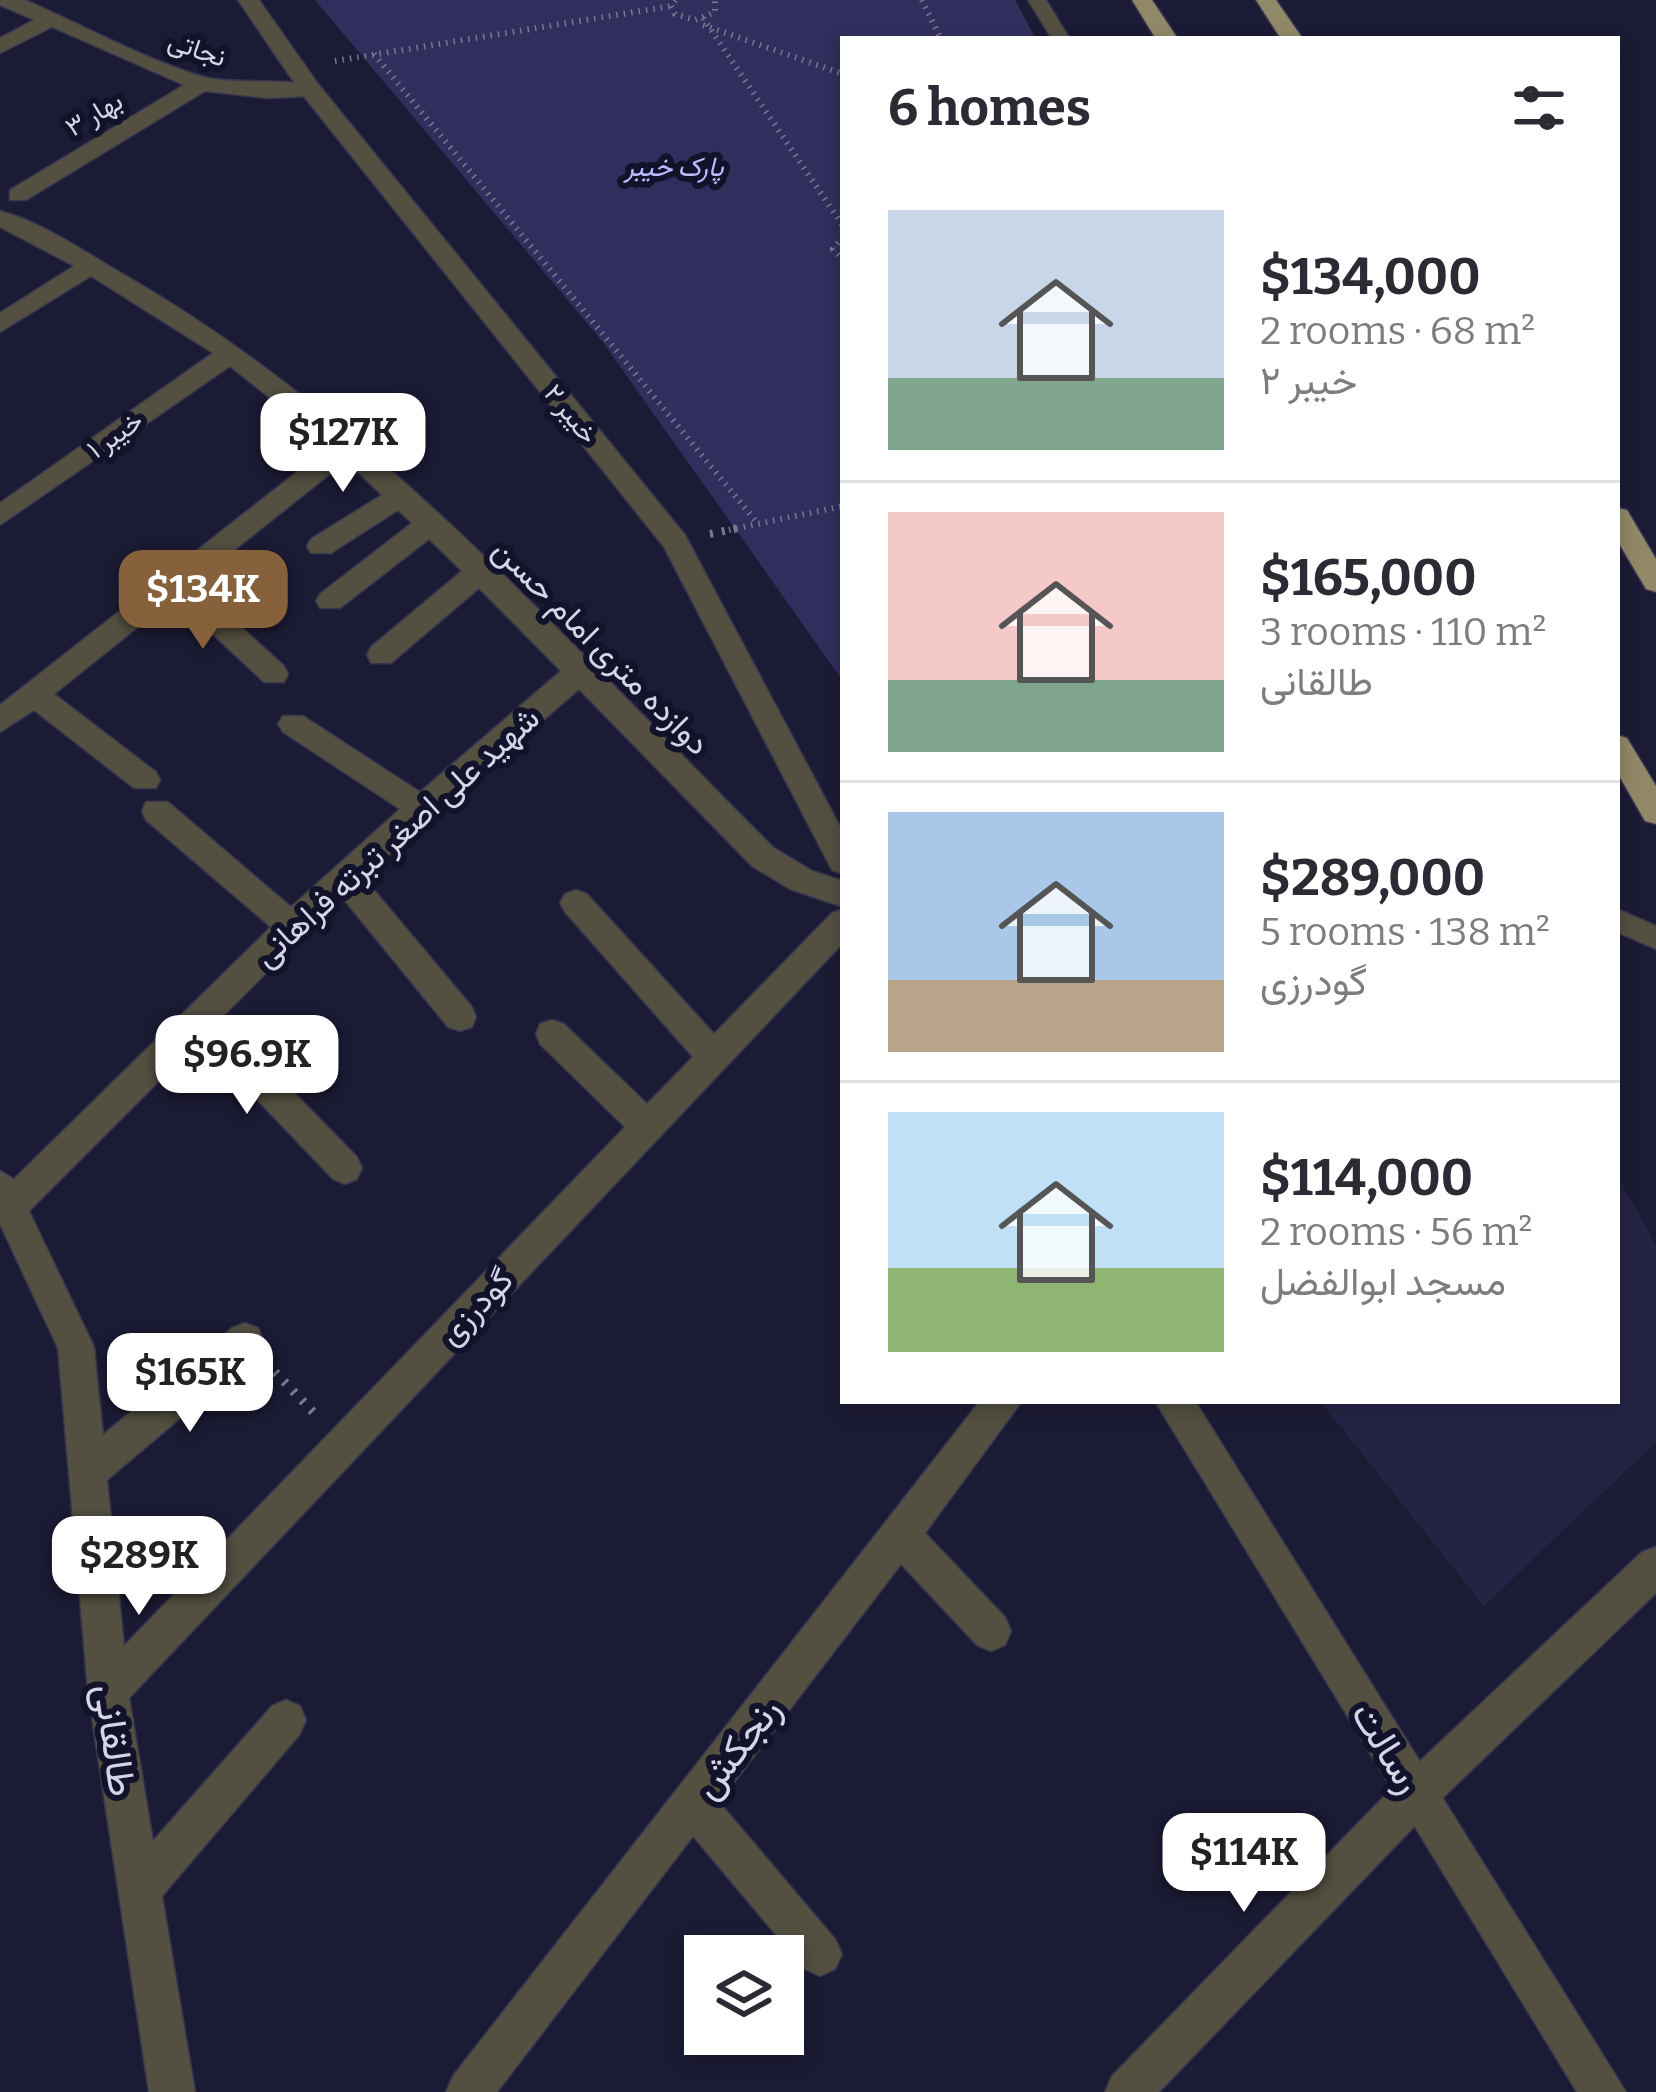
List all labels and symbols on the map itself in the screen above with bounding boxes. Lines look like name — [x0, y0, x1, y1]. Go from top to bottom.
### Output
street label: نجاتی — [164, 24, 230, 74]
street label: بهار ۳ — [60, 85, 129, 144]
park label: پارک خیبر — [623, 151, 724, 185]
street label: خیبر ۲ — [537, 378, 605, 451]
pin: $127K — [259, 393, 427, 495]
street label: خیبر ۱ — [81, 404, 150, 466]
street label: دوازده متری امام حسن — [484, 530, 718, 764]
pin: $134K — [119, 550, 287, 652]
street label: شهید علی اصغر تبرته فراهانی — [246, 698, 548, 975]
pin: $96.9K — [149, 1015, 345, 1117]
street label: گودرزی — [430, 1260, 522, 1353]
pin: $165K — [106, 1333, 274, 1435]
pin: $289K — [55, 1516, 223, 1618]
street label: طالقانی — [84, 1681, 146, 1799]
street label: رنجکش — [683, 1688, 792, 1808]
street label: رسالت — [1341, 1693, 1433, 1802]
pin: $114K — [1160, 1813, 1328, 1915]

